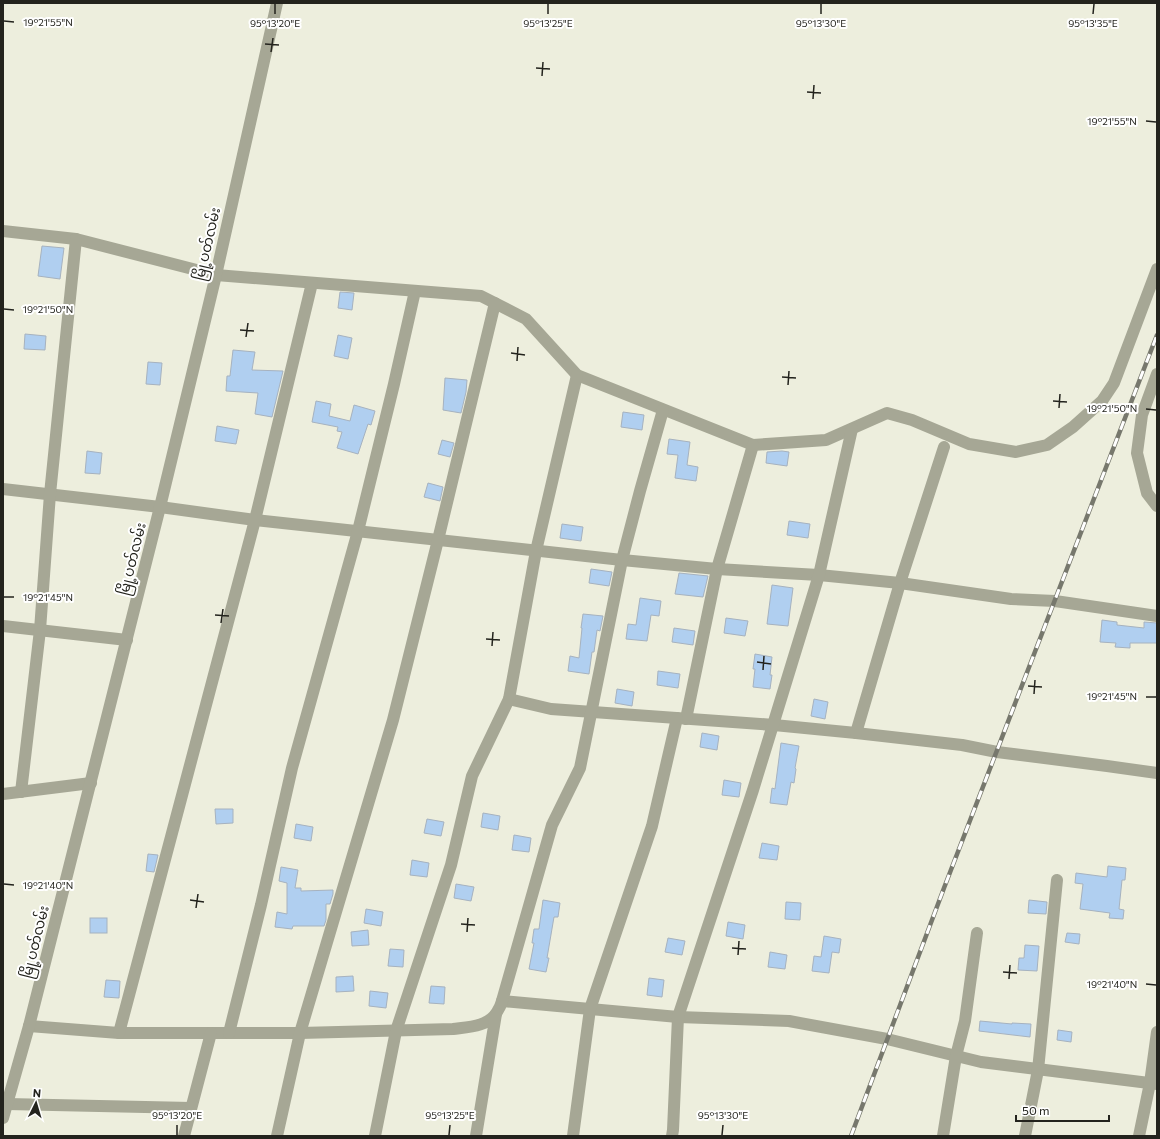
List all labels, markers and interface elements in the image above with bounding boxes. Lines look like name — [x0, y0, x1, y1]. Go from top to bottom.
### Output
text: 19°21'55"N — [23, 16, 73, 28]
text: 95°13'20"E — [250, 17, 300, 29]
text: 95°13'25"E — [523, 17, 573, 29]
text: 95°13'30"E — [796, 17, 846, 29]
text: 95°13'35"E — [1068, 17, 1118, 29]
text: 19°21'55"N — [1087, 115, 1137, 127]
street label: မြို့ပတ်လမ်း — [189, 205, 227, 283]
text: 19°21'50"N — [23, 303, 73, 315]
text: 19°21'50"N — [1087, 402, 1137, 414]
street label: မြို့ပတ်လမ်း — [113, 520, 153, 598]
text: 19°21'45"N — [23, 591, 73, 603]
text: 19°21'45"N — [1087, 690, 1137, 702]
text: 19°21'40"N — [23, 879, 73, 891]
street label: မြို့ပတ်လမ်း — [16, 903, 56, 981]
text: 19°21'40"N — [1087, 978, 1137, 990]
north arrow — [16, 1083, 56, 1123]
text: N — [32, 1086, 42, 1099]
scale bar — [1016, 1097, 1109, 1123]
text: 50 m — [1022, 1103, 1050, 1117]
text: 95°13'20"E — [152, 1109, 202, 1121]
text: 95°13'25"E — [425, 1109, 475, 1121]
text: 95°13'30"E — [698, 1109, 748, 1121]

